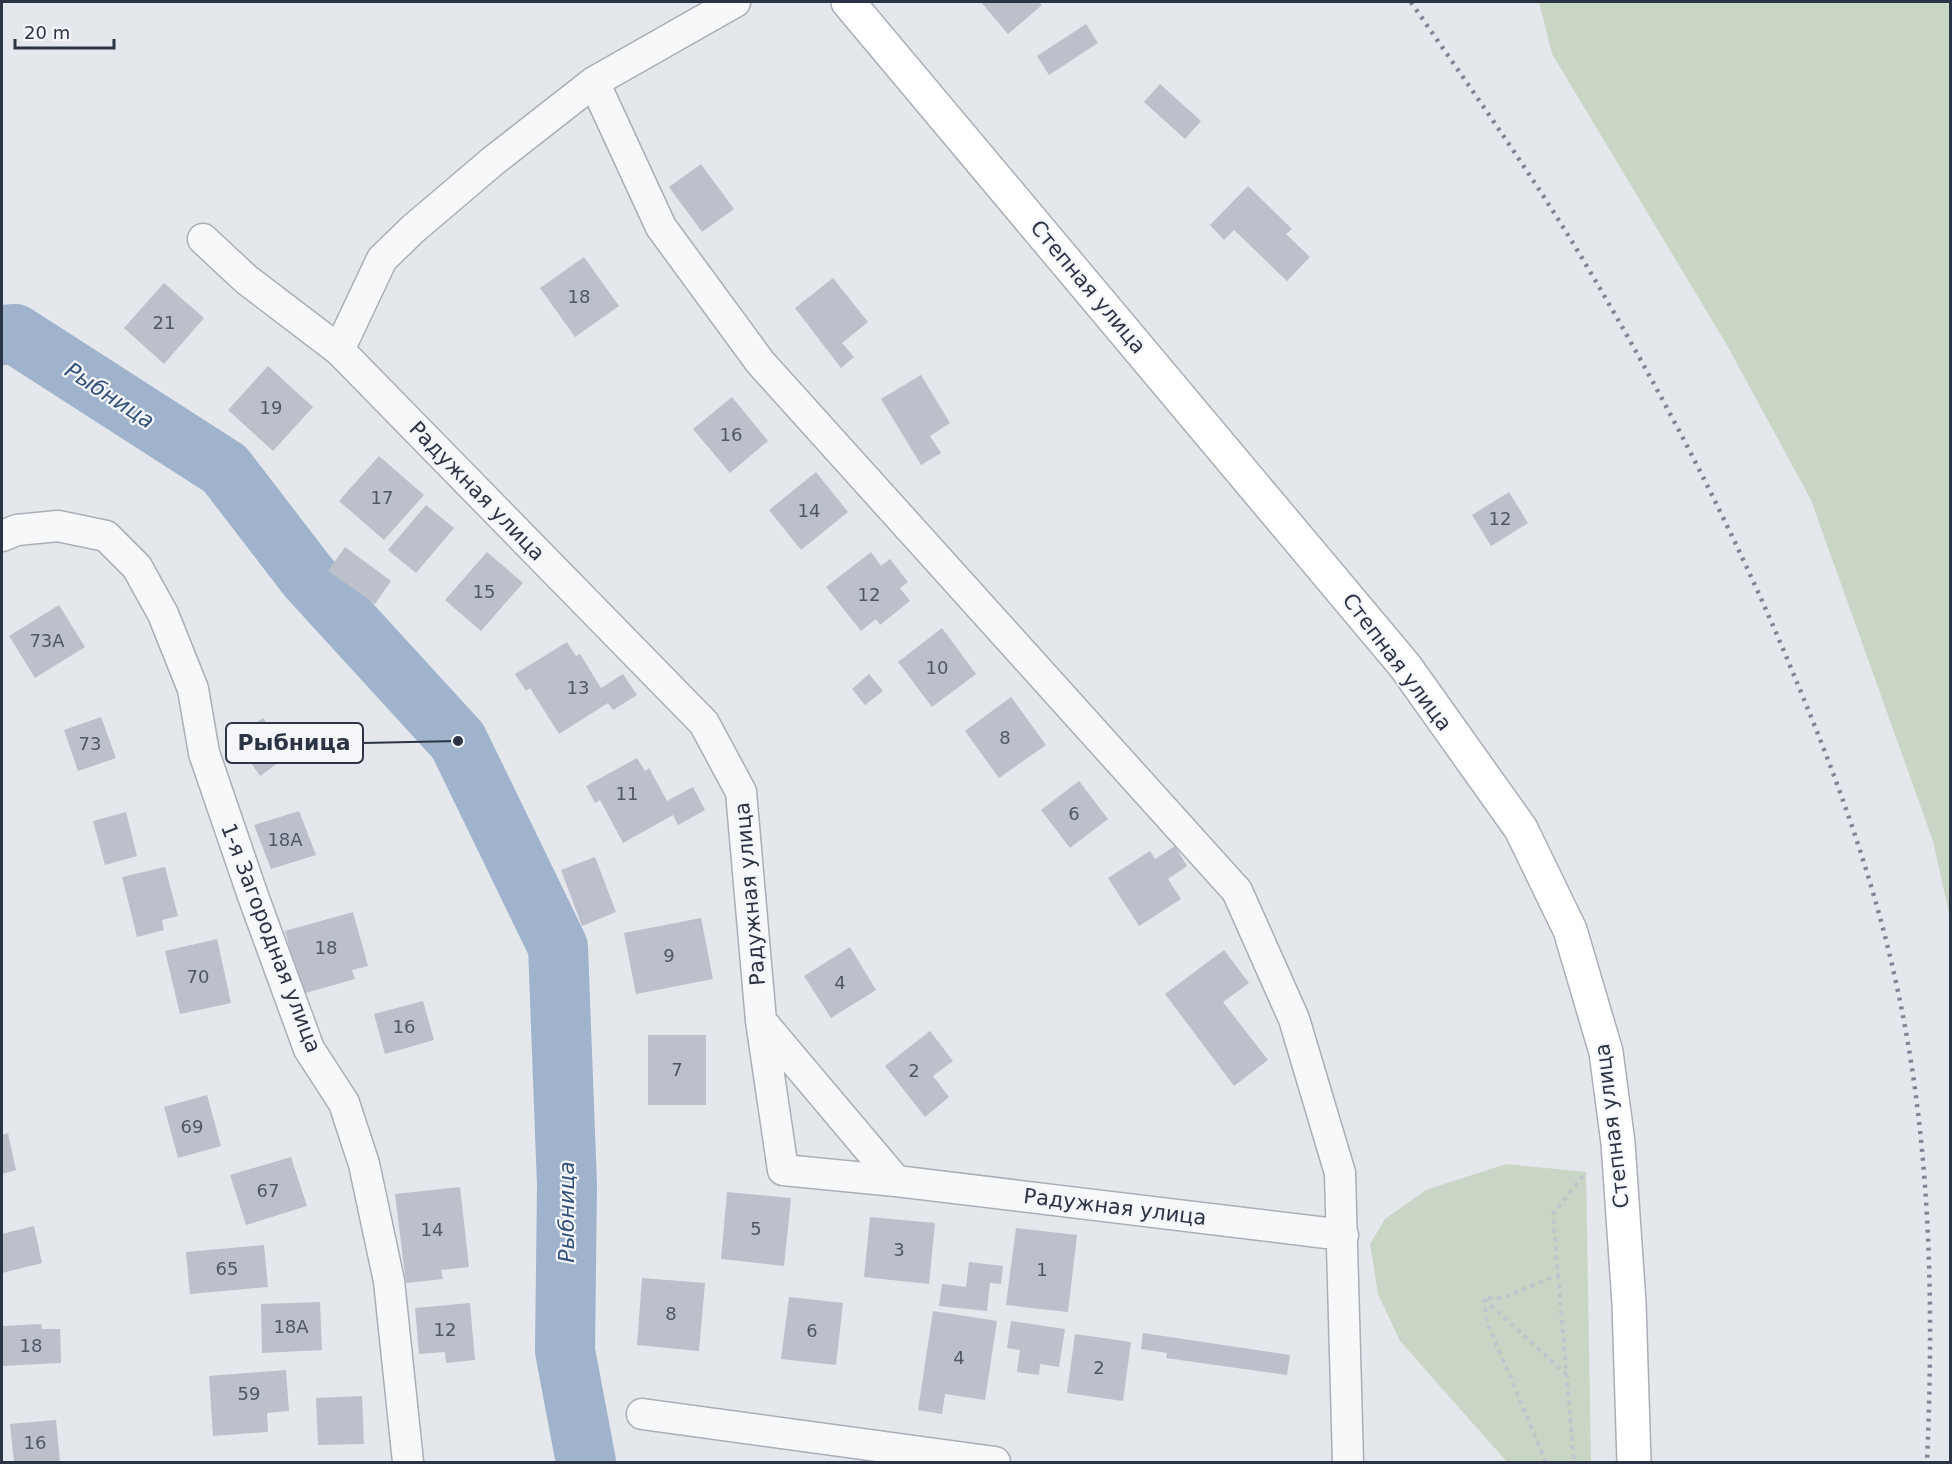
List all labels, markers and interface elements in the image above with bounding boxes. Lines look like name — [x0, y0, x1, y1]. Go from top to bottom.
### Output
scale bar — [15, 12, 114, 50]
text: 20 m — [24, 22, 70, 43]
street label: Степная улица — [1025, 216, 1151, 358]
house number: 18 — [568, 286, 590, 307]
house number: 21 — [153, 312, 175, 333]
water label: Рыбница — [60, 357, 159, 434]
house number: 19 — [260, 397, 282, 418]
street label: Радужная улица — [404, 416, 550, 566]
house number: 16 — [720, 424, 742, 445]
house number: 17 — [371, 487, 393, 508]
house number: 14 — [798, 500, 820, 521]
house number: 12 — [1489, 508, 1511, 529]
house number: 15 — [473, 581, 495, 602]
house number: 12 — [858, 584, 880, 605]
street label: Степная улица — [1337, 588, 1457, 736]
house number: 73А — [29, 630, 65, 651]
house number: 10 — [926, 657, 948, 678]
house number: 13 — [567, 677, 589, 698]
callout: Рыбница — [226, 723, 363, 763]
house number: 8 — [999, 727, 1011, 748]
text: Рыбница — [237, 730, 351, 755]
house number: 73 — [79, 733, 101, 754]
house number: 11 — [616, 783, 638, 804]
street label: Радужная улица — [730, 801, 770, 987]
house number: 6 — [1068, 803, 1080, 824]
street label: 1-я Загородная улица — [216, 820, 326, 1056]
house number: 18А — [267, 829, 303, 850]
house number: 18 — [315, 937, 337, 958]
house number: 9 — [663, 945, 675, 966]
house number: 70 — [187, 966, 209, 987]
house number: 4 — [834, 972, 846, 993]
house number: 16 — [393, 1016, 415, 1037]
street label: Степная улица — [1590, 1042, 1634, 1210]
house number: 7 — [671, 1059, 683, 1080]
house number: 2 — [908, 1060, 920, 1081]
house number: 69 — [181, 1116, 203, 1137]
water label: Рыбница — [554, 1161, 579, 1263]
house number: 67 — [257, 1180, 279, 1201]
street label: Радужная улица — [1022, 1184, 1208, 1230]
house number: 5 — [750, 1218, 762, 1239]
house number: 14 — [421, 1219, 443, 1240]
house number: 3 — [893, 1239, 905, 1260]
house number: 65 — [216, 1258, 238, 1279]
house number: 1 — [1036, 1259, 1048, 1280]
house number: 8 — [665, 1303, 677, 1324]
house number: 18А — [273, 1316, 309, 1337]
house number: 12 — [434, 1319, 456, 1340]
house number: 6 — [806, 1320, 818, 1341]
house number: 18 — [20, 1335, 42, 1356]
house number: 4 — [953, 1347, 965, 1368]
house number: 2 — [1093, 1357, 1105, 1378]
house number: 59 — [238, 1383, 260, 1404]
house number: 16 — [24, 1432, 46, 1453]

